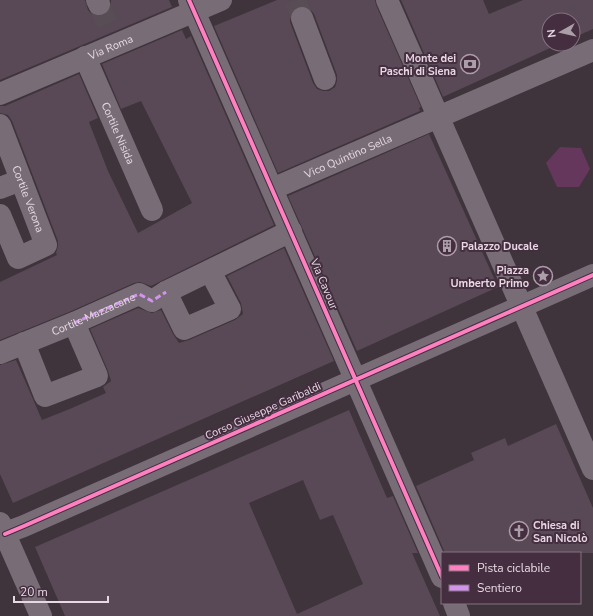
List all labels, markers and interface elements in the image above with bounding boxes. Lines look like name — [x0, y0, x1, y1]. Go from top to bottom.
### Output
north arrow — [541, 12, 581, 52]
text: N — [544, 28, 560, 38]
street label: Via Roma — [85, 31, 135, 64]
place label: Monte dei Paschi di Siena — [380, 51, 456, 79]
bank icon: Monte dei Paschi di Siena — [459, 53, 481, 75]
street label: Cortile Nisida — [98, 100, 139, 167]
street label: Vico Quintino Sella — [301, 130, 394, 182]
street label: Cortile Verona — [9, 163, 48, 235]
building icon: Palazzo Ducale — [436, 235, 458, 257]
place label: Palazzo Ducale — [461, 239, 538, 254]
street label: Via Cavour — [306, 255, 341, 312]
place label: Piazza Umberto Primo — [450, 263, 529, 291]
place icon: Piazza Umberto Primo — [532, 265, 554, 287]
street label: Cortile Mazzacane — [49, 289, 138, 339]
street label: Corso Giuseppe Garibaldi — [203, 379, 323, 443]
place label: Chiesa di San Nicolò — [533, 518, 588, 546]
church icon: Chiesa di San Nicolò — [508, 520, 530, 542]
legend — [441, 552, 581, 604]
text: Pista ciclabile — [477, 560, 550, 576]
scale bar — [14, 578, 108, 604]
text: Sentiero — [477, 580, 522, 596]
text: 20 m — [20, 584, 48, 600]

